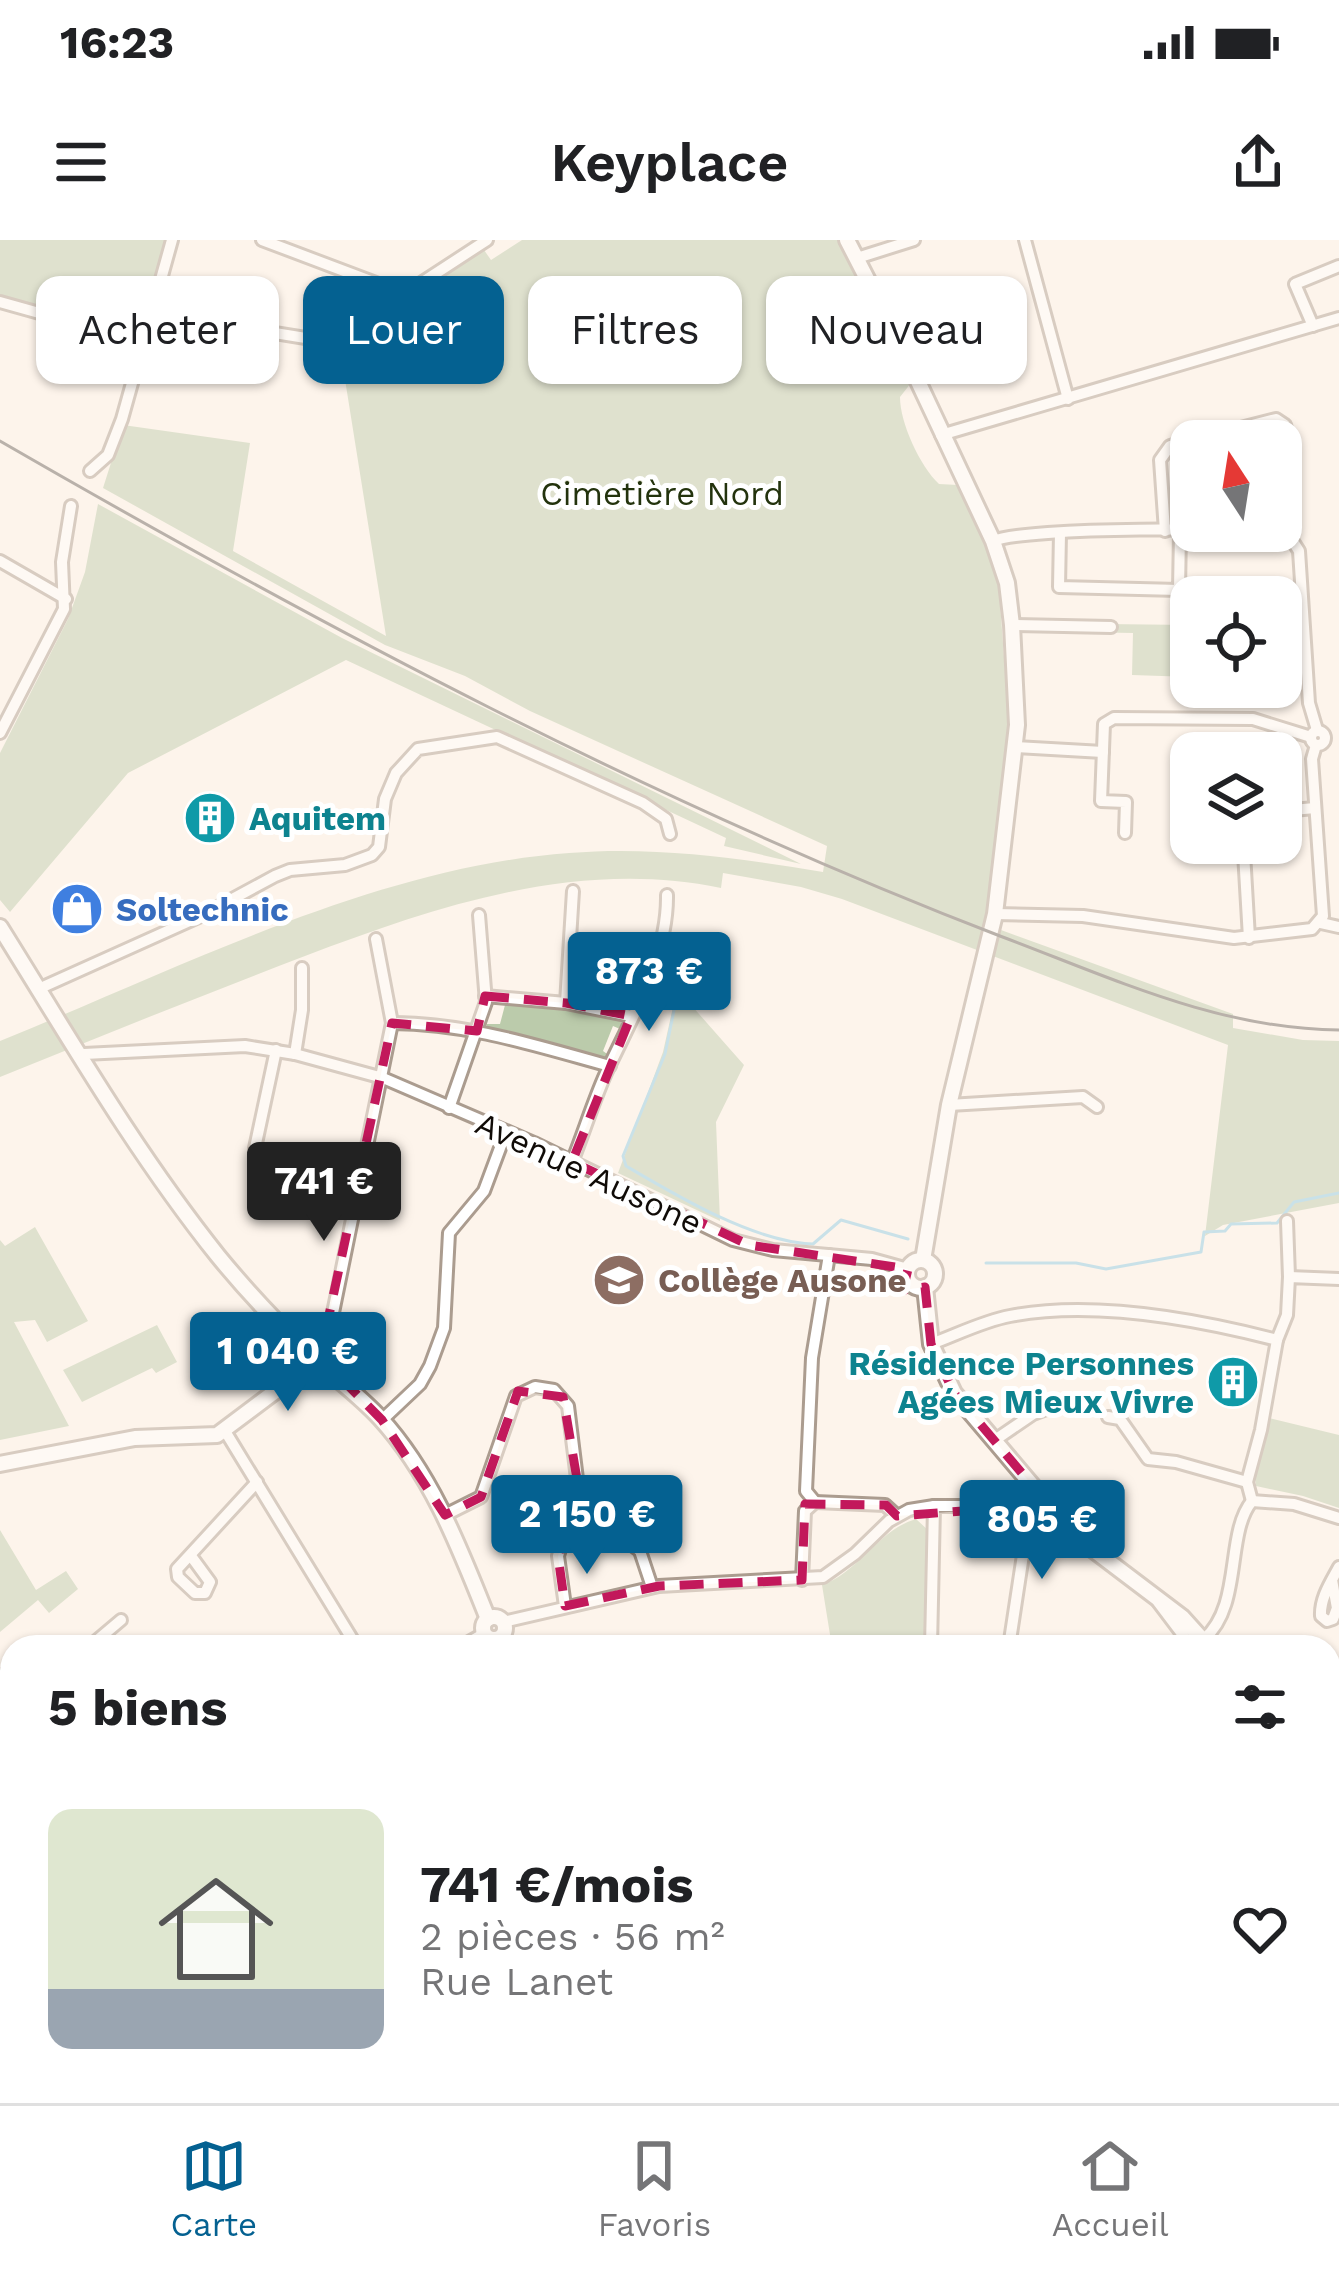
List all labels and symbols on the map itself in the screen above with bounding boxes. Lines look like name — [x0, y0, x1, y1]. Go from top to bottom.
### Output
north arrow — [1170, 420, 1302, 552]
park label: Cimetière Nord — [540, 474, 784, 513]
building icon: Aquitem — [182, 790, 238, 846]
place label: Aquitem — [249, 799, 386, 838]
shop icon: Soltechnic — [49, 881, 105, 937]
place label: Soltechnic — [116, 890, 289, 929]
pin: 873 € — [565, 932, 733, 1034]
street label: Avenue Ausone — [470, 1104, 708, 1242]
pin: 741 € — [240, 1142, 408, 1244]
school or university icon: Collège Ausone — [591, 1252, 647, 1308]
place label: Collège Ausone — [658, 1261, 907, 1300]
pin: 1 040 € — [177, 1312, 399, 1414]
place label: Résidence Personnes Agées Mieux Vivre — [848, 1344, 1194, 1421]
building icon: Résidence Personnes Agées Mieux Vivre — [1205, 1354, 1261, 1410]
pin: 2 150 € — [476, 1475, 698, 1577]
pin: 805 € — [958, 1480, 1126, 1582]

